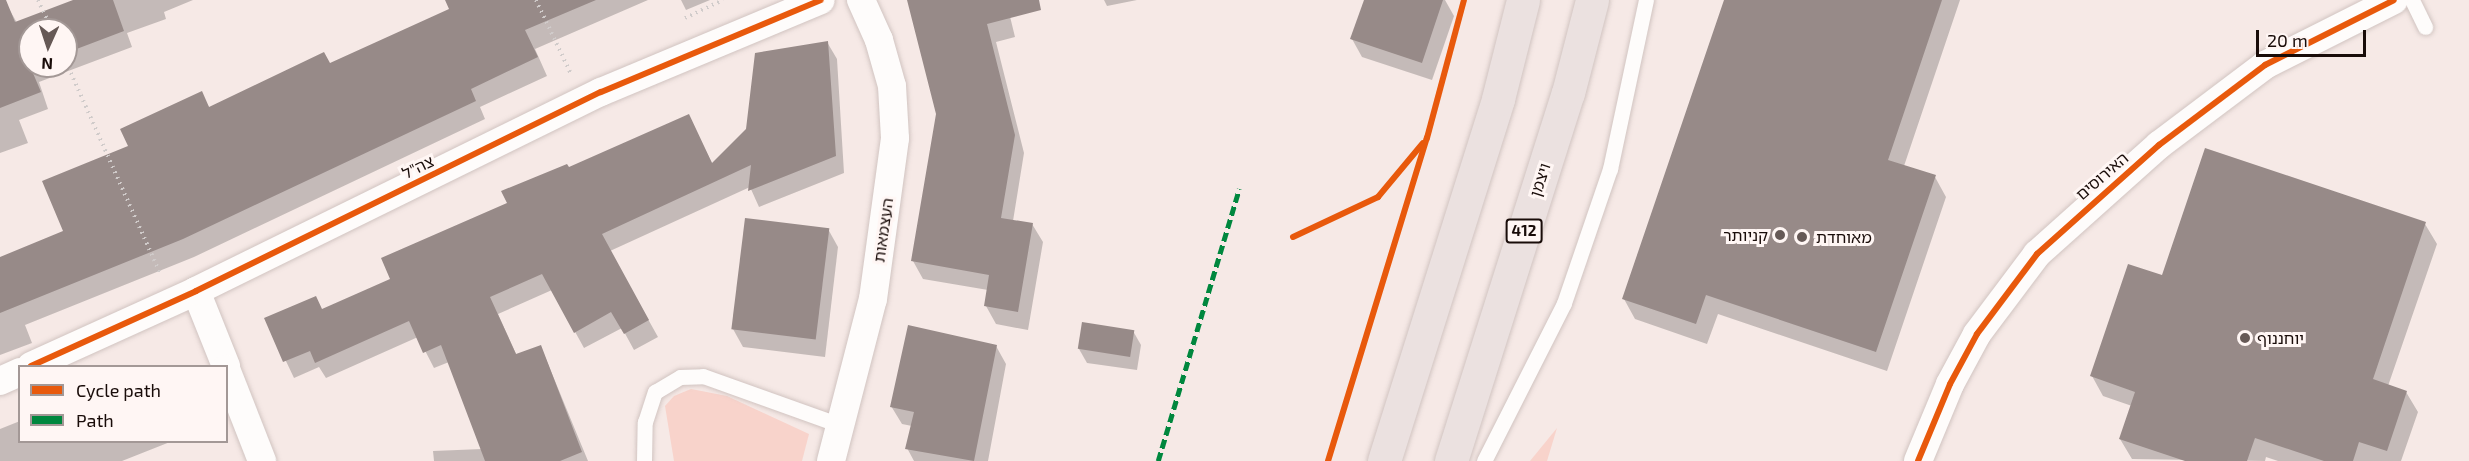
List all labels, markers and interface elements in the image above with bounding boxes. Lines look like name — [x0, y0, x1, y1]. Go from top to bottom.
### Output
north arrow — [18, 18, 78, 78]
scale bar — [2259, 18, 2368, 56]
text: 20 m — [2267, 29, 2308, 51]
text: N — [41, 55, 53, 74]
street label: האירוסים — [2072, 148, 2132, 204]
street label: צה"ל — [399, 151, 437, 183]
street label: ויצמן — [1526, 161, 1554, 199]
street label: העצמאות — [869, 197, 897, 263]
road number: 412 — [1504, 219, 1544, 243]
place label: קניותר — [1723, 225, 1768, 245]
place label: מאוחדת — [1816, 227, 1872, 247]
marker: קניותר — [1773, 228, 1787, 242]
marker: מאוחדת — [1793, 228, 1811, 246]
place label: יוחננוף — [2257, 328, 2304, 348]
marker: יוחננוף — [2238, 331, 2252, 345]
legend — [18, 365, 228, 443]
text: Cycle path — [76, 379, 161, 401]
text: Path — [76, 409, 114, 431]

